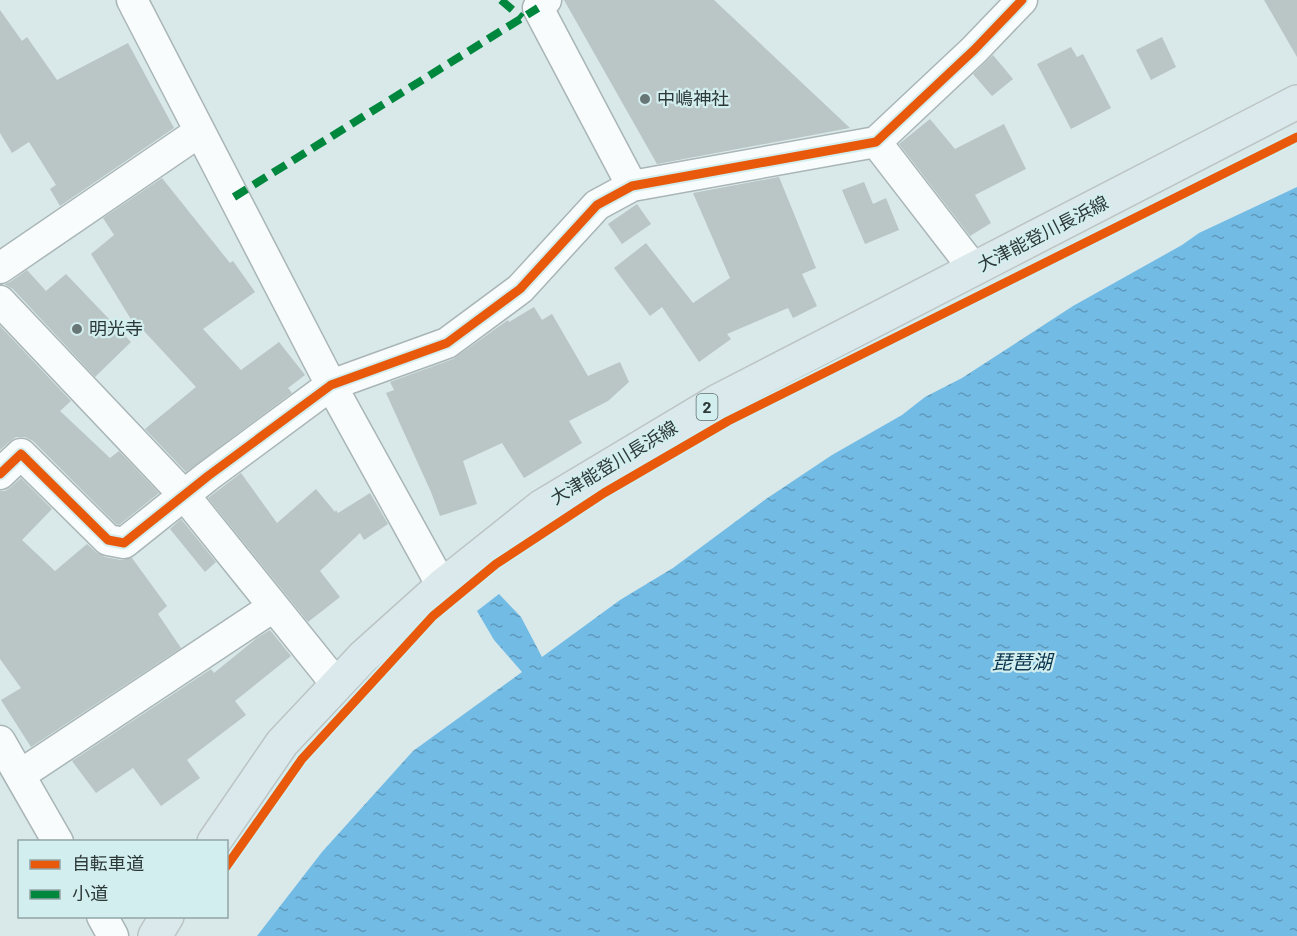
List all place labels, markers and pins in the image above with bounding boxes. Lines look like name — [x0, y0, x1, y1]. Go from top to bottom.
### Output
place label: 中嶋神社 — [657, 87, 729, 109]
marker: 中嶋神社 — [638, 92, 652, 106]
place label: 明光寺 — [89, 317, 143, 339]
marker: 明光寺 — [70, 322, 84, 336]

